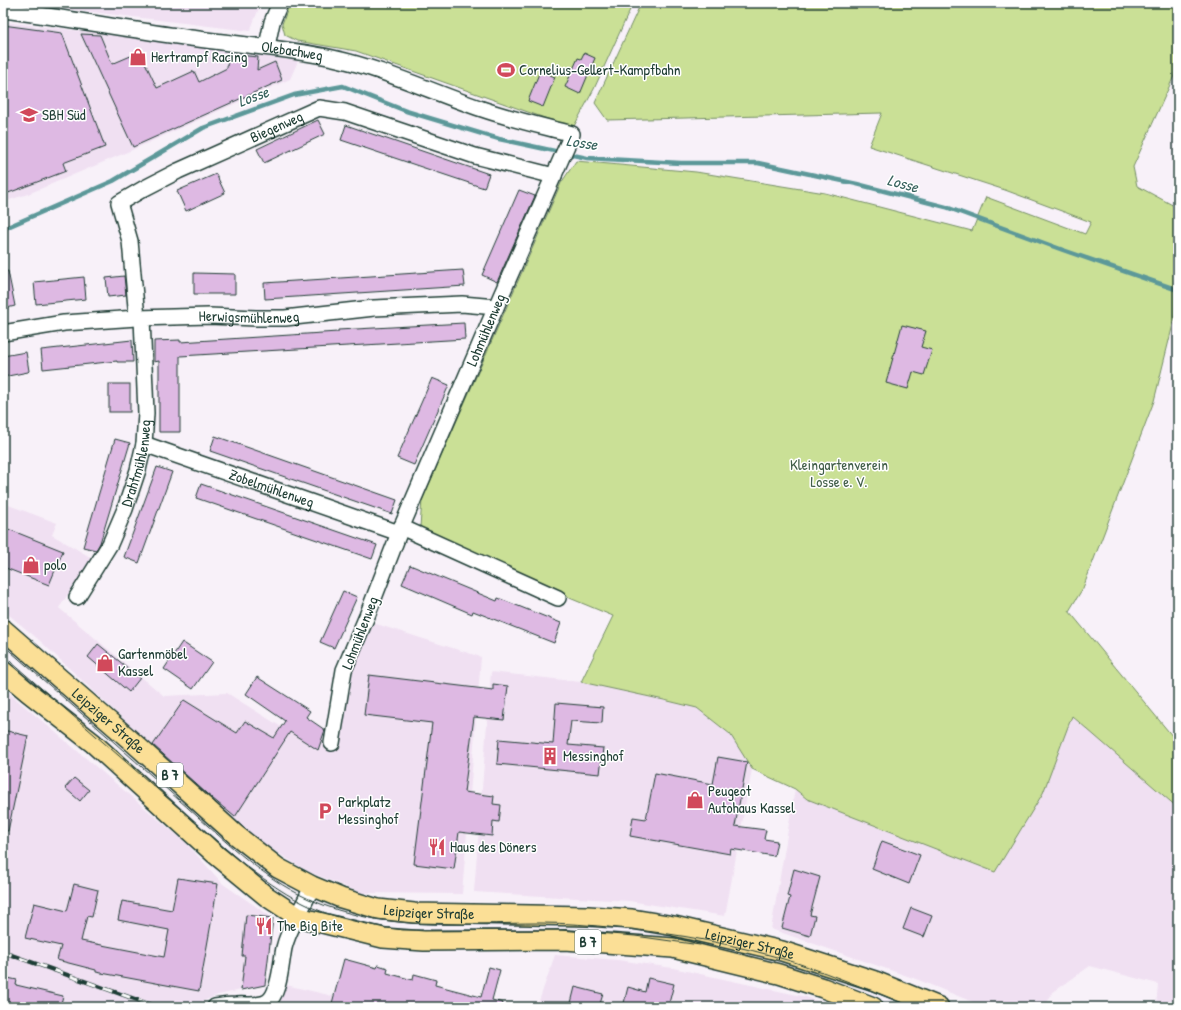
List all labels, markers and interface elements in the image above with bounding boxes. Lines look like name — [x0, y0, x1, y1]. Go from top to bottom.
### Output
street label: Olebachweg — [260, 36, 325, 66]
place label: Hertrampf Racing — [151, 46, 248, 67]
shop icon: Hertrampf Racing — [128, 47, 148, 67]
place label: Cornelius-Gellert-Kampfbahn — [519, 59, 681, 80]
sports icon: Cornelius-Gellert-Kampfbahn — [496, 60, 516, 80]
water label: Losse — [235, 80, 272, 112]
place label: SBH Süd — [42, 104, 86, 125]
school or university icon: SBH Süd — [19, 105, 39, 125]
street label: Biegenweg — [247, 105, 307, 148]
water label: Losse — [565, 129, 600, 155]
water label: Losse — [885, 168, 921, 198]
street label: Lohmühlenweg — [461, 290, 510, 369]
street label: Herwigsmühlenweg — [198, 305, 301, 328]
street label: Drahtmühlenweg — [115, 419, 156, 509]
park label: Kleingartenverein Losse e. V. — [790, 454, 888, 492]
street label: Zobelmühlenweg — [226, 463, 317, 513]
place label: polo — [44, 554, 67, 575]
shop icon: polo — [21, 555, 41, 575]
street label: Lohmühlenweg — [336, 593, 383, 672]
place label: Gartenmöbel Kassel — [118, 643, 187, 681]
shop icon: Gartenmöbel Kassel — [95, 653, 115, 673]
street label: Leipziger Straße — [68, 683, 150, 758]
place label: Messinghof — [563, 745, 625, 766]
building icon: Messinghof — [540, 746, 560, 766]
road number: B 7 — [157, 763, 183, 787]
place label: Peugeot Autohaus Kassel — [708, 780, 795, 818]
shop icon: Peugeot Autohaus Kassel — [685, 790, 705, 810]
place label: Parkplatz Messinghof — [338, 791, 400, 829]
parking icon: Parkplatz Messinghof — [315, 801, 335, 821]
place label: Haus des Döners — [450, 836, 537, 857]
restaurant icon: Haus des Döners — [427, 837, 447, 857]
street label: Leipziger Straße — [383, 899, 474, 924]
place label: The Big Bite — [277, 915, 343, 936]
restaurant icon: The Big Bite — [254, 916, 274, 936]
street label: Leipziger Straße — [704, 923, 797, 964]
road number: B 7 — [575, 930, 601, 954]

